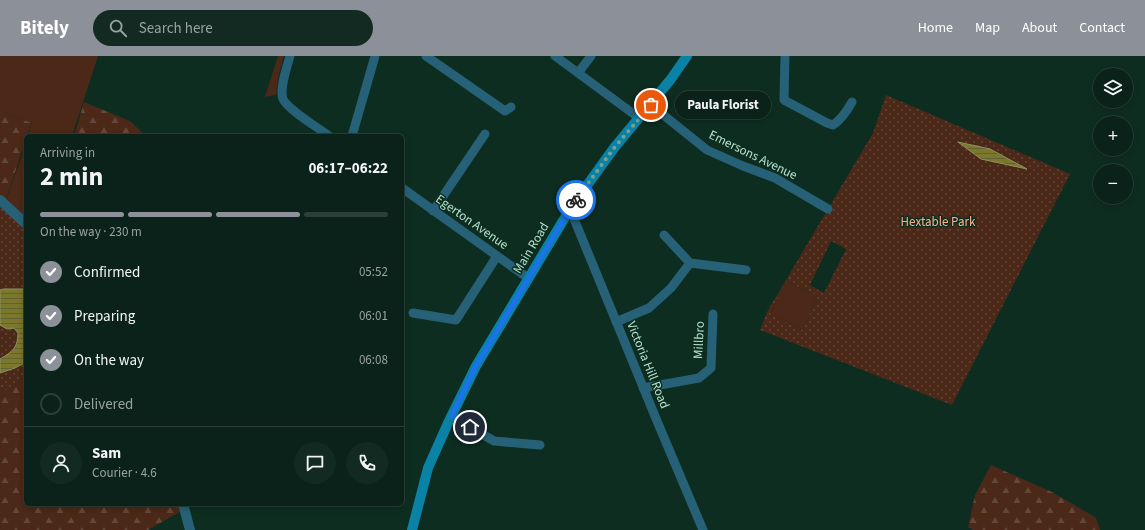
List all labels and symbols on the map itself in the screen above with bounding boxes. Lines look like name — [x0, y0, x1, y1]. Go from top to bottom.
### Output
pin — [634, 88, 668, 122]
callout: Paula Florist — [675, 91, 771, 119]
street label: Emersons Avenue — [706, 126, 800, 184]
courier — [556, 180, 596, 220]
street label: Egerton Avenue — [432, 190, 512, 254]
park label: Hextable Park — [901, 213, 976, 231]
street label: Main Road — [509, 219, 553, 277]
street label: Victoria Hill Road — [622, 319, 674, 411]
street label: Millbro — [689, 321, 709, 359]
pin — [453, 410, 487, 444]

